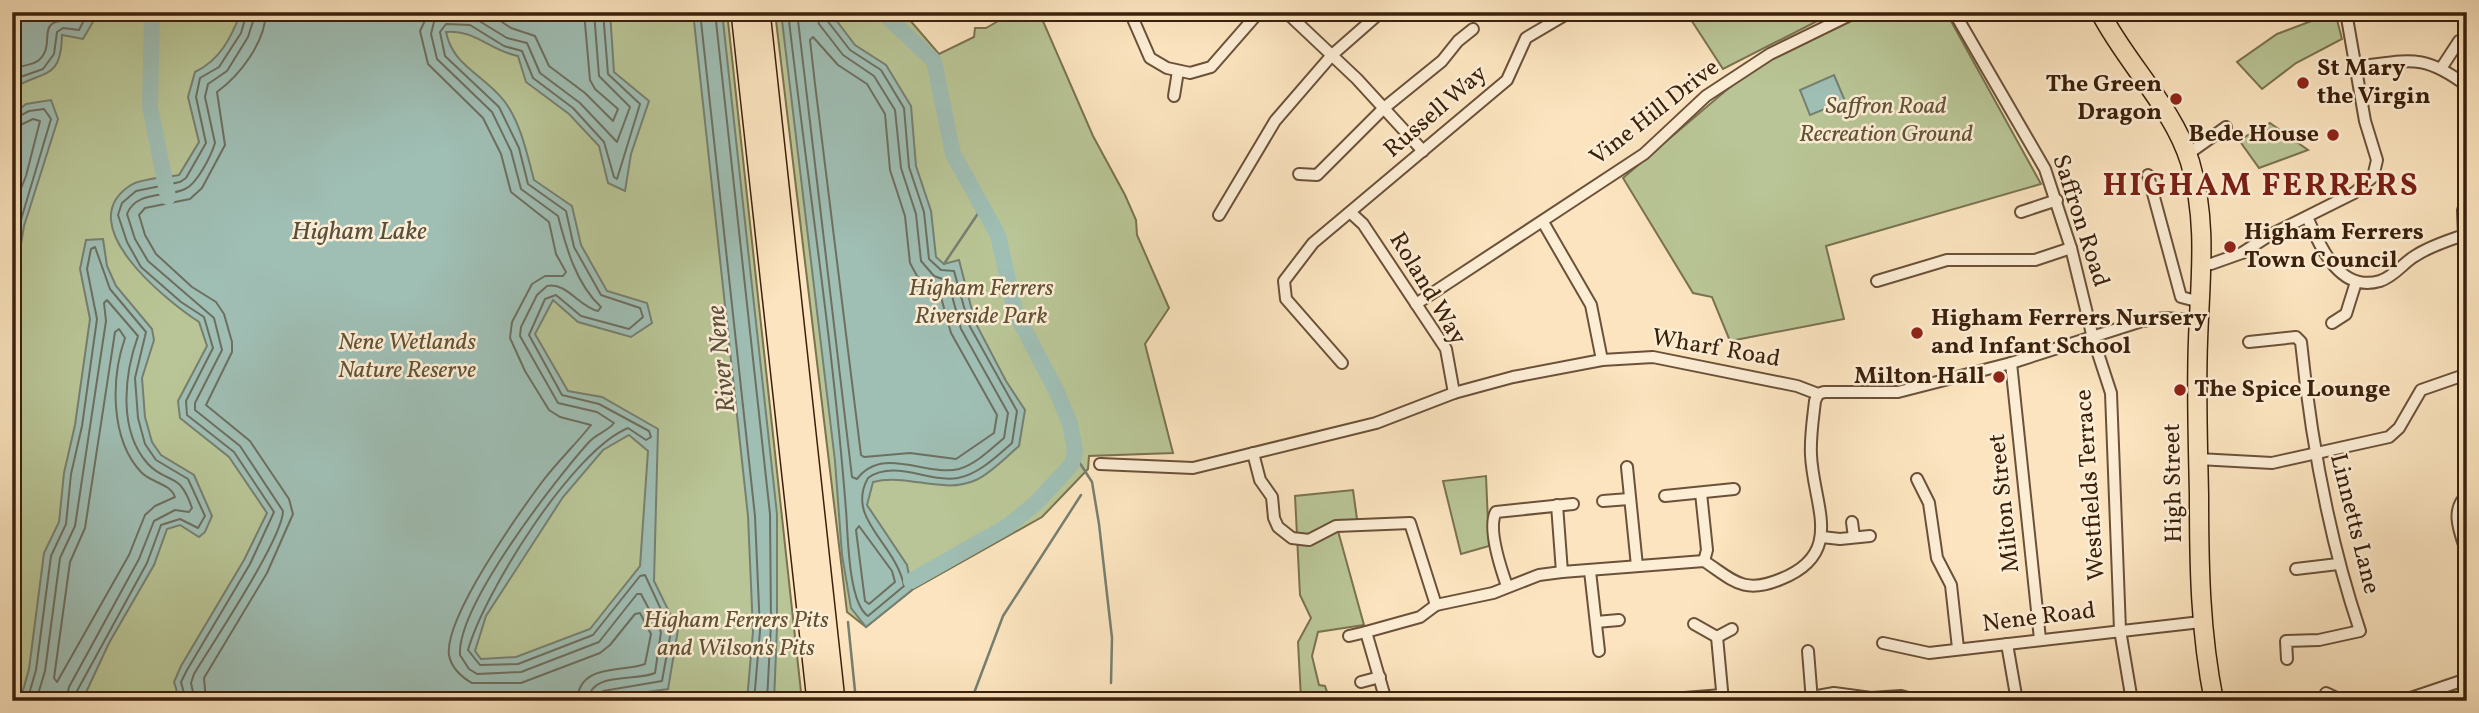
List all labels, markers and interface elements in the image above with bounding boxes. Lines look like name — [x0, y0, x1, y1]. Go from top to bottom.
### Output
street label: Vine Hill Drive — [1583, 52, 1727, 174]
place label: St Mary the Virgin — [2317, 52, 2431, 114]
street label: Russell Way — [1377, 58, 1495, 166]
place label: The Green Dragon — [2046, 68, 2162, 130]
marker: St Mary the Virgin — [2295, 75, 2311, 91]
park label: Saffron Road Recreation Ground — [1799, 90, 1973, 152]
marker: The Green Dragon — [2168, 91, 2184, 107]
place label: Bede House — [2189, 118, 2319, 152]
marker: Bede House — [2325, 127, 2341, 143]
street label: Saffron Road — [2043, 150, 2117, 292]
district label: HIGHAM FERRERS — [2102, 165, 2420, 209]
water label: Higham Lake — [291, 214, 427, 250]
place label: Higham Ferrers Town Council — [2244, 216, 2424, 278]
street label: Roland Way — [1380, 226, 1474, 352]
marker: Higham Ferrers Town Council — [2222, 239, 2238, 255]
park label: Higham Ferrers Riverside Park — [908, 272, 1054, 334]
place label: Higham Ferrers Nursery and Infant School — [1931, 302, 2208, 364]
water label: River Nene — [698, 303, 746, 415]
street label: Wharf Road — [1649, 321, 1783, 377]
marker: Higham Ferrers Nursery and Infant School — [1909, 325, 1925, 341]
park label: Nene Wetlands Nature Reserve — [338, 326, 476, 388]
place label: Milton Hall — [1854, 360, 1985, 394]
marker: Milton Hall — [1991, 369, 2007, 385]
place label: The Spice Lounge — [2194, 373, 2390, 407]
marker: The Spice Lounge — [2172, 382, 2188, 398]
street label: Westfields Terrace — [2067, 388, 2115, 582]
street label: High Street — [2156, 423, 2192, 543]
street label: Milton Street — [1981, 432, 2029, 574]
street label: Linnetts Lane — [2320, 450, 2388, 598]
street label: Nene Road — [1980, 594, 2098, 642]
park label: Higham Ferrers Pits and Wilson's Pits — [643, 604, 829, 666]

